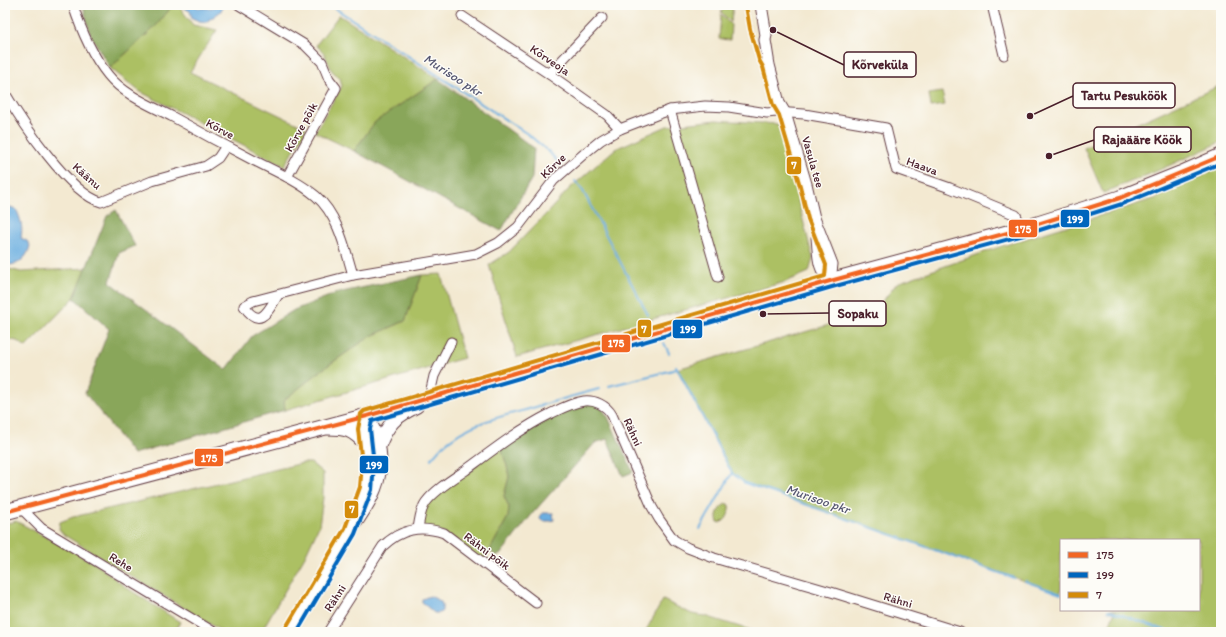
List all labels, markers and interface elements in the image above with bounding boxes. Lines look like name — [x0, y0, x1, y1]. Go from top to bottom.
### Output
street label: Kõrveoja — [527, 42, 573, 79]
water label: Murisoo pkr — [421, 51, 487, 101]
callout: Kõrveküla — [844, 52, 916, 77]
text: Kõrveküla — [852, 57, 909, 72]
callout: Tartu Pesuköök — [1073, 83, 1175, 108]
text: Tartu Pesuköök — [1080, 88, 1167, 103]
street label: Kõrve põik — [282, 99, 321, 154]
street label: Kõrve — [204, 116, 237, 142]
callout: Rajaääre Köök — [1094, 127, 1191, 152]
text: Rajaääre Köök — [1102, 132, 1182, 148]
street label: Vasula tee — [799, 135, 827, 190]
street label: Kõrve — [537, 150, 569, 181]
street label: Haava — [904, 154, 940, 178]
line badge: 7 — [786, 156, 802, 175]
text: 7 — [790, 159, 797, 172]
street label: Käänu — [70, 160, 105, 193]
line badge: 199 — [1060, 209, 1090, 228]
text: 199 — [1067, 213, 1084, 226]
line badge: 175 — [1008, 219, 1038, 238]
text: 175 — [1015, 223, 1031, 236]
callout: Sopaku — [829, 301, 886, 326]
text: Sopaku — [837, 306, 879, 322]
line badge: 7 — [637, 319, 652, 338]
line badge: 199 — [672, 319, 703, 339]
text: 7 — [640, 323, 647, 336]
text: 199 — [680, 323, 697, 336]
line badge: 175 — [601, 334, 631, 353]
text: 175 — [608, 337, 624, 350]
street label: Rähni — [621, 416, 645, 448]
line badge: 175 — [194, 448, 224, 467]
text: 175 — [201, 452, 217, 465]
line badge: 199 — [359, 455, 389, 474]
text: 199 — [366, 459, 383, 472]
water label: Murisoo pkr — [784, 481, 854, 518]
line badge: 7 — [344, 500, 359, 519]
text: 7 — [348, 503, 355, 516]
street label: Rähni põik — [461, 529, 513, 573]
legend — [1060, 539, 1200, 611]
text: 175 — [1096, 548, 1114, 562]
street label: Rehe — [107, 550, 136, 575]
text: 199 — [1096, 568, 1114, 582]
street label: Rähni — [321, 582, 349, 614]
text: 7 — [1096, 588, 1102, 602]
street label: Rähni — [882, 589, 914, 611]

